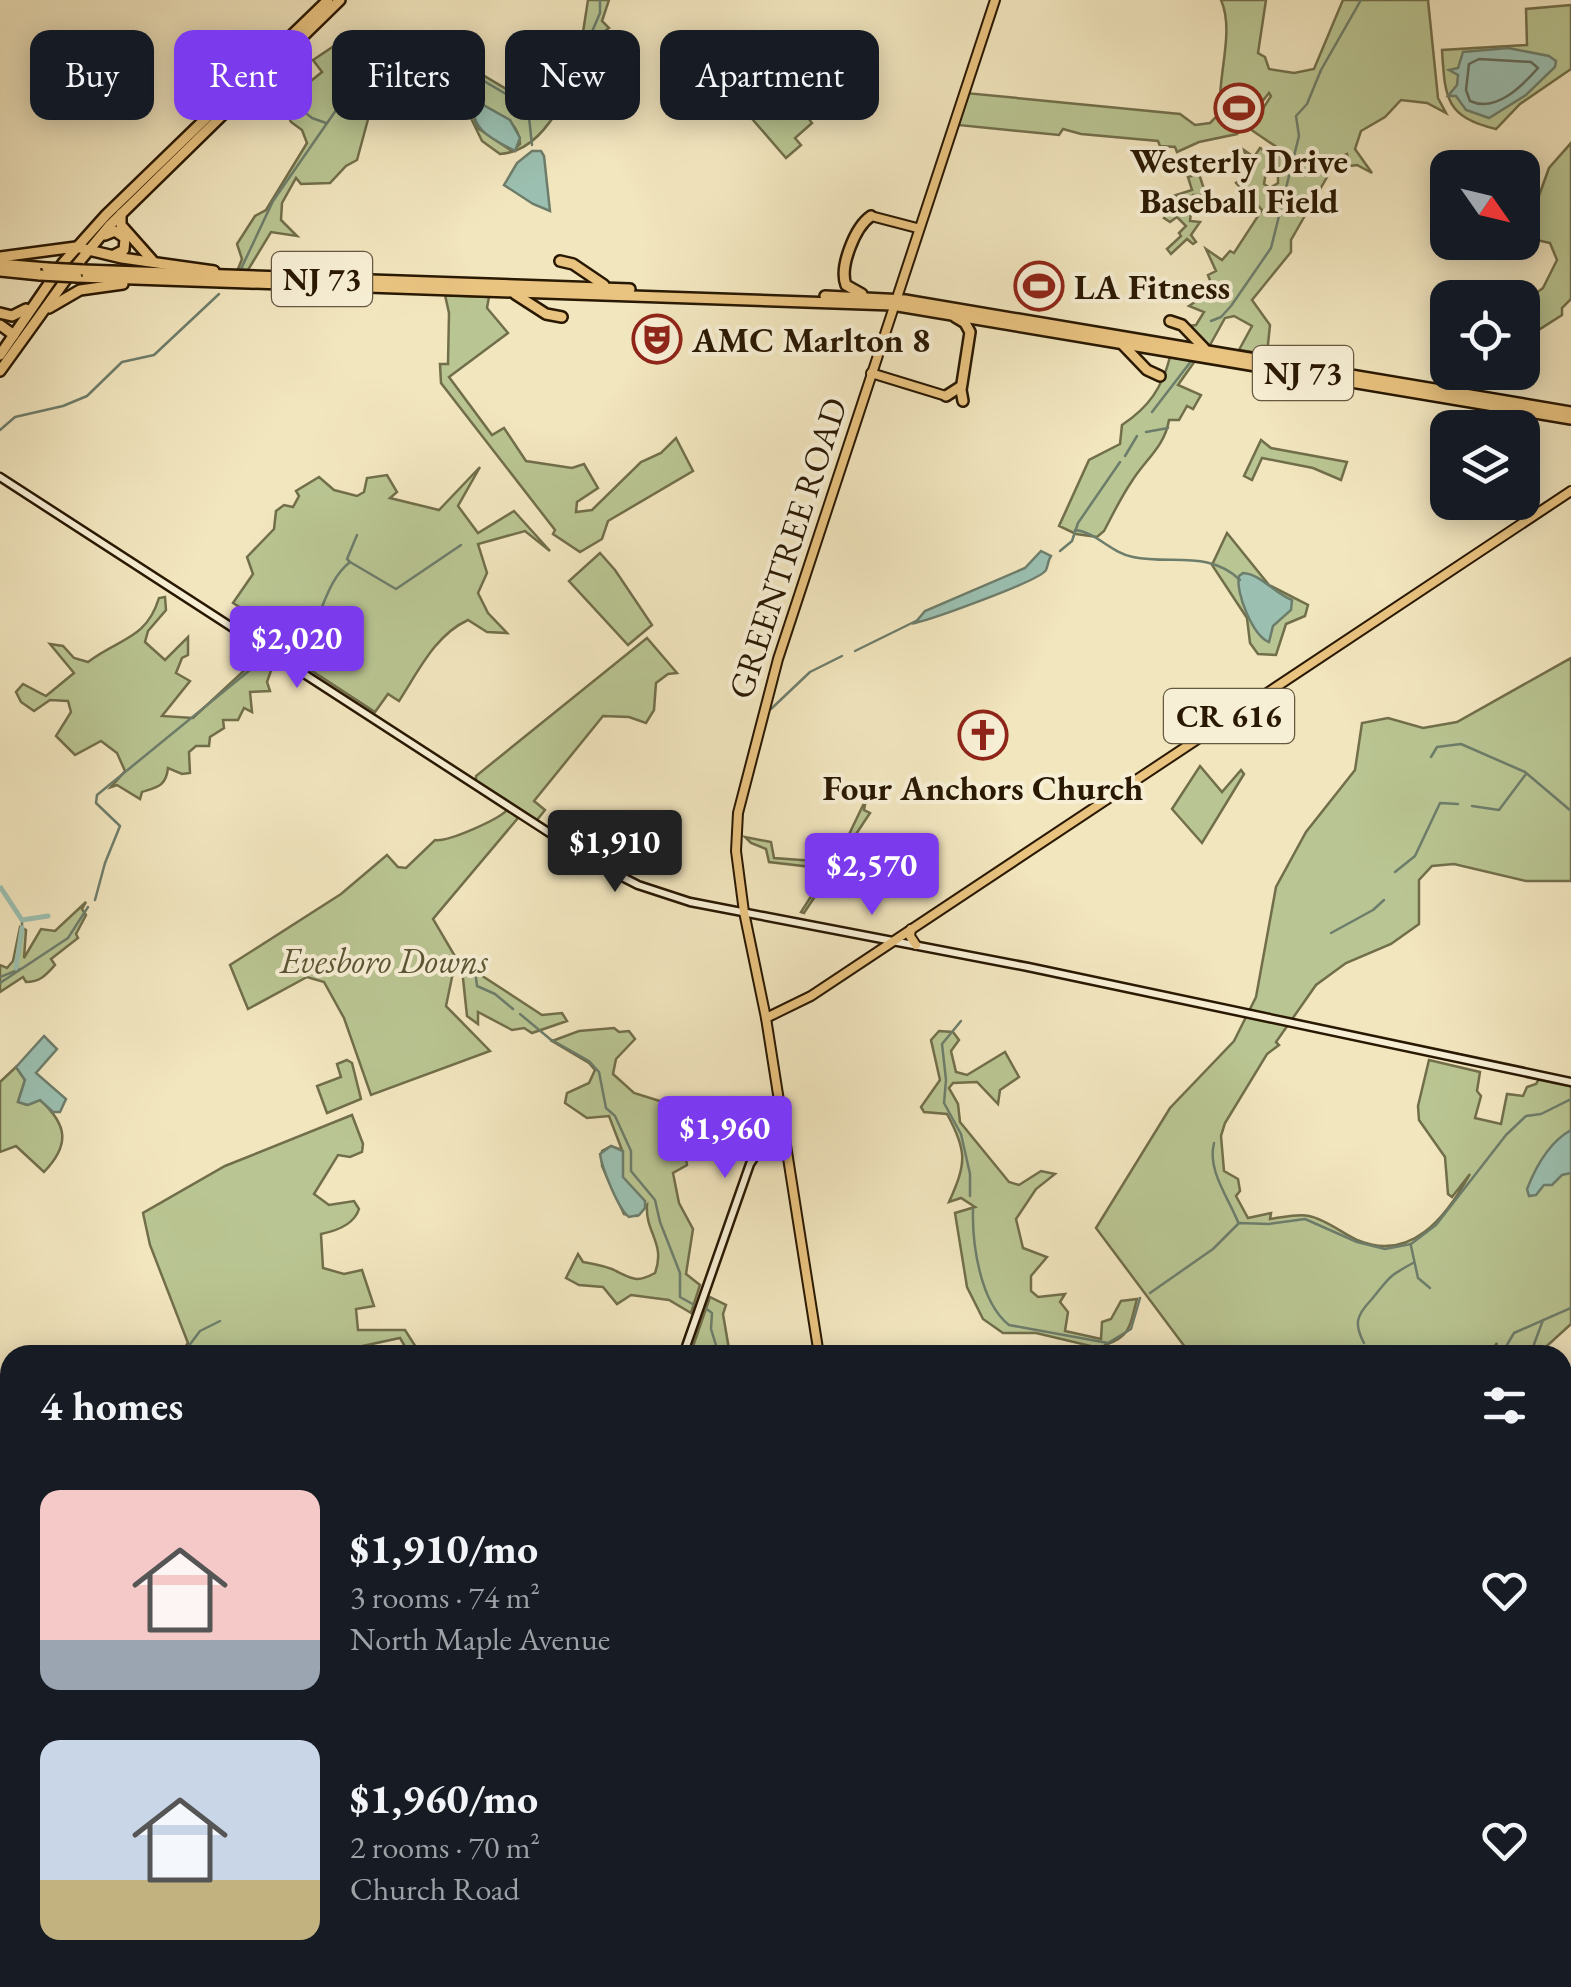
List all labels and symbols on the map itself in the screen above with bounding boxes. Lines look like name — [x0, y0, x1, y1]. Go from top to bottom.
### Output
sports icon: Westerly Drive Baseball Field — [1213, 82, 1265, 134]
place label: Westerly Drive Baseball Field — [1130, 138, 1348, 223]
north arrow — [1430, 150, 1540, 260]
road number: NJ 73 — [272, 252, 372, 306]
sports icon: LA Fitness — [1013, 260, 1065, 312]
place label: LA Fitness — [1074, 264, 1230, 309]
theatre icon: AMC Marlton 8 — [631, 313, 683, 365]
place label: AMC Marlton 8 — [691, 317, 930, 362]
road number: NJ 73 — [1253, 346, 1353, 400]
street label: GREENTREE ROAD — [717, 392, 857, 704]
pin: $2,020 — [216, 606, 378, 691]
road number: CR 616 — [1164, 689, 1294, 743]
church icon: Four Anchors Church — [957, 709, 1009, 761]
place label: Four Anchors Church — [823, 765, 1143, 810]
pin: $1,910 — [534, 810, 696, 895]
pin: $2,570 — [791, 833, 953, 918]
park label: Evesboro Downs — [278, 938, 488, 983]
pin: $1,960 — [644, 1096, 806, 1181]

